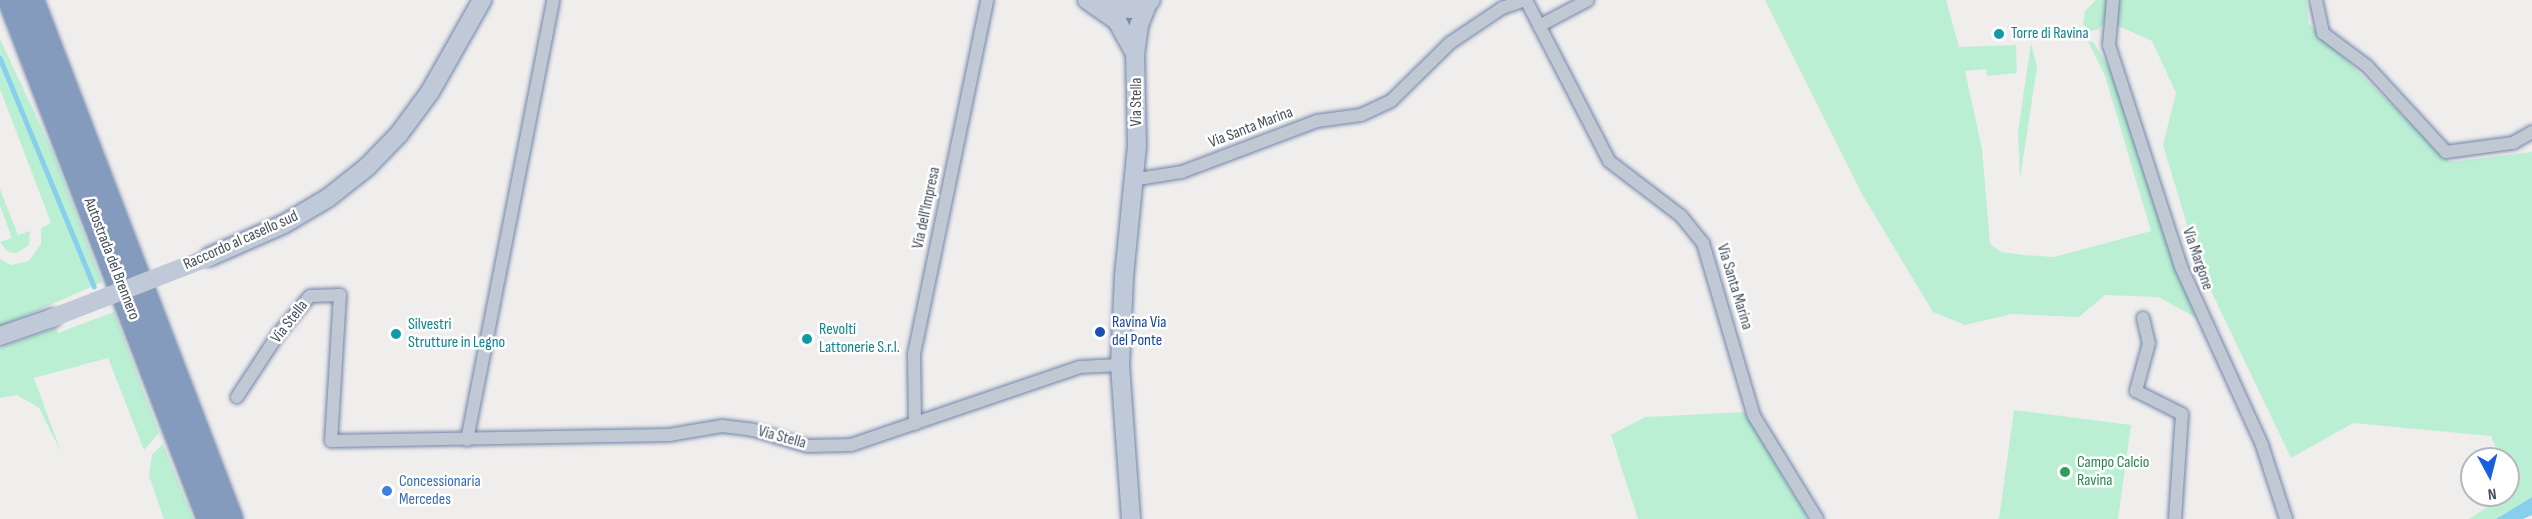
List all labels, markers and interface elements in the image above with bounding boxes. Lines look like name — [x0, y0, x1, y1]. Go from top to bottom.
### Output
place label: Torre di Ravina — [2011, 24, 2089, 44]
marker: Torre di Ravina — [1992, 27, 2006, 41]
street label: Via Stella — [1127, 77, 1147, 127]
street label: Via Santa Marina — [1206, 103, 1296, 153]
street label: Via dell'Impresa — [909, 165, 945, 251]
street label: Autostrada del Brennero — [79, 195, 143, 323]
street label: Raccordo al casello sud — [181, 207, 301, 275]
street label: Via Margone — [2177, 225, 2217, 293]
street label: Via Santa Marina — [1712, 242, 1756, 332]
street label: Via Stella — [267, 297, 313, 347]
place label: Ravina Via del Ponte — [1112, 313, 1166, 351]
place label: Silvestri Strutture in Legno — [408, 315, 505, 353]
place label: Revolti Lattonerie S.r.l. — [819, 320, 900, 358]
marker: Ravina Via del Ponte — [1093, 325, 1107, 339]
marker: Silvestri Strutture in Legno — [389, 327, 403, 341]
marker: Revolti Lattonerie S.r.l. — [800, 332, 814, 346]
street label: Via Stella — [756, 422, 808, 454]
north arrow — [2460, 447, 2520, 507]
place label: Campo Calcio Ravina — [2077, 453, 2149, 491]
marker: Campo Calcio Ravina — [2058, 465, 2072, 479]
place label: Concessionaria Mercedes — [399, 472, 481, 510]
text: N — [2487, 483, 2497, 503]
marker: Concessionaria Mercedes — [380, 484, 394, 498]

